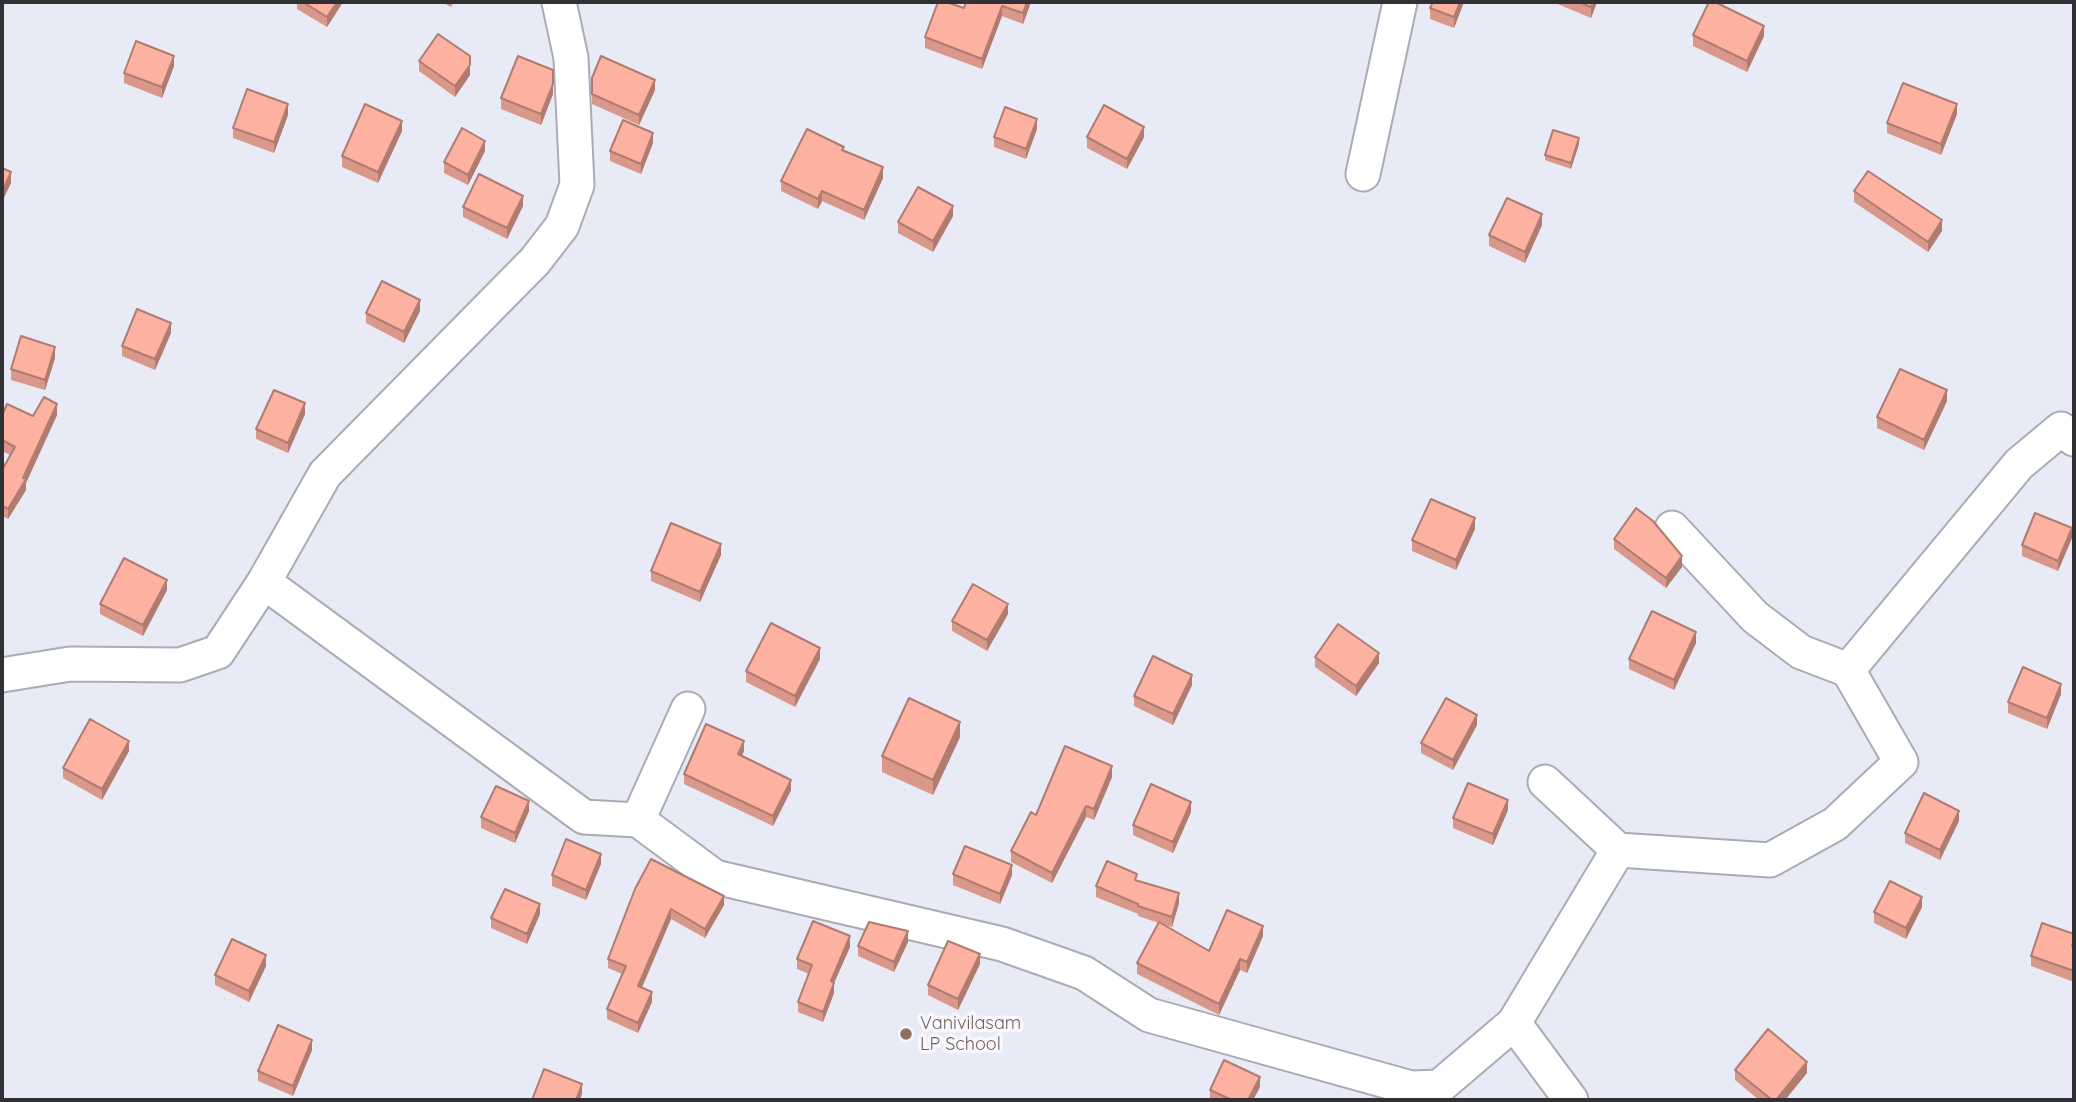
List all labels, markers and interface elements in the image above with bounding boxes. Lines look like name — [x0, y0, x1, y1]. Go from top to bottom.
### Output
place label: Vanivilasam LP School — [920, 1013, 1021, 1056]
marker: Vanivilasam LP School — [898, 1026, 914, 1042]

